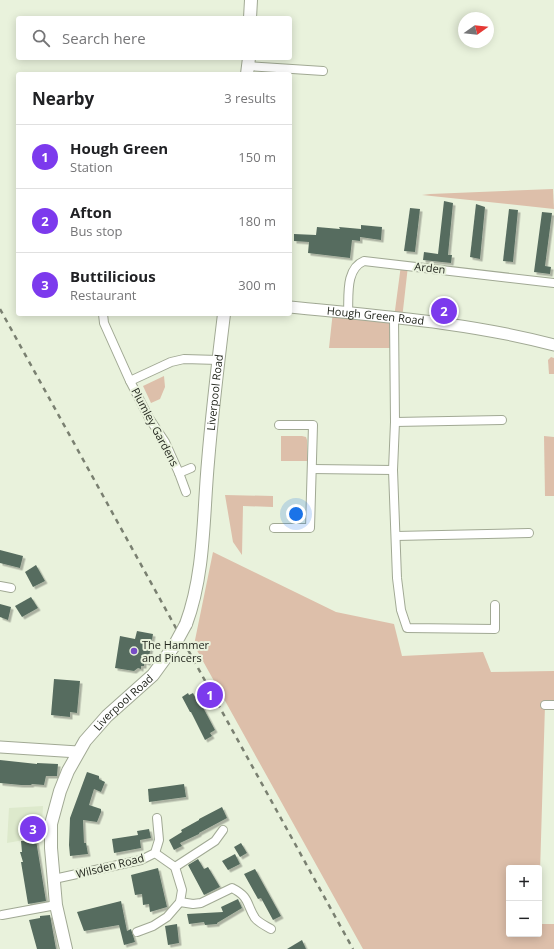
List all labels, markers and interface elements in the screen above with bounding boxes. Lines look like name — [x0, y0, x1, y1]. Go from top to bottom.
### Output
north arrow — [458, 12, 494, 48]
search box — [16, 16, 292, 60]
icon: search — [30, 27, 52, 49]
text: Search here — [62, 28, 146, 48]
text: Nearby — [32, 87, 94, 110]
text: 3 results — [224, 89, 276, 107]
text: Hough Green — [70, 138, 168, 158]
text: 1 — [41, 148, 49, 166]
text: 150 m — [238, 148, 276, 166]
text: Station — [70, 158, 113, 176]
text: Afton — [70, 202, 112, 222]
text: 2 — [41, 212, 49, 230]
text: 180 m — [238, 212, 276, 230]
text: Bus stop — [70, 222, 123, 240]
street label: Arden — [414, 258, 446, 277]
text: Buttilicious — [70, 266, 156, 286]
text: 3 — [41, 276, 49, 294]
text: 300 m — [238, 276, 276, 294]
text: Restaurant — [70, 286, 137, 304]
pin: 2 — [431, 296, 457, 326]
street label: Hough Green Road — [326, 303, 425, 328]
street label: Liverpool Road — [203, 353, 226, 431]
street label: Plumley Gardens — [128, 385, 183, 469]
your location — [286, 504, 306, 524]
place label: The Hammer and Pincers — [142, 637, 210, 665]
marker: The Hammer and Pincers — [129, 646, 139, 656]
street label: Liverpool Road — [90, 670, 156, 734]
pin: 1 — [197, 680, 223, 710]
pin: 3 — [20, 814, 46, 844]
street label: Wilsden Road — [74, 850, 146, 881]
map controls — [506, 865, 542, 937]
button: + — [506, 865, 542, 901]
button: − — [506, 901, 542, 937]

